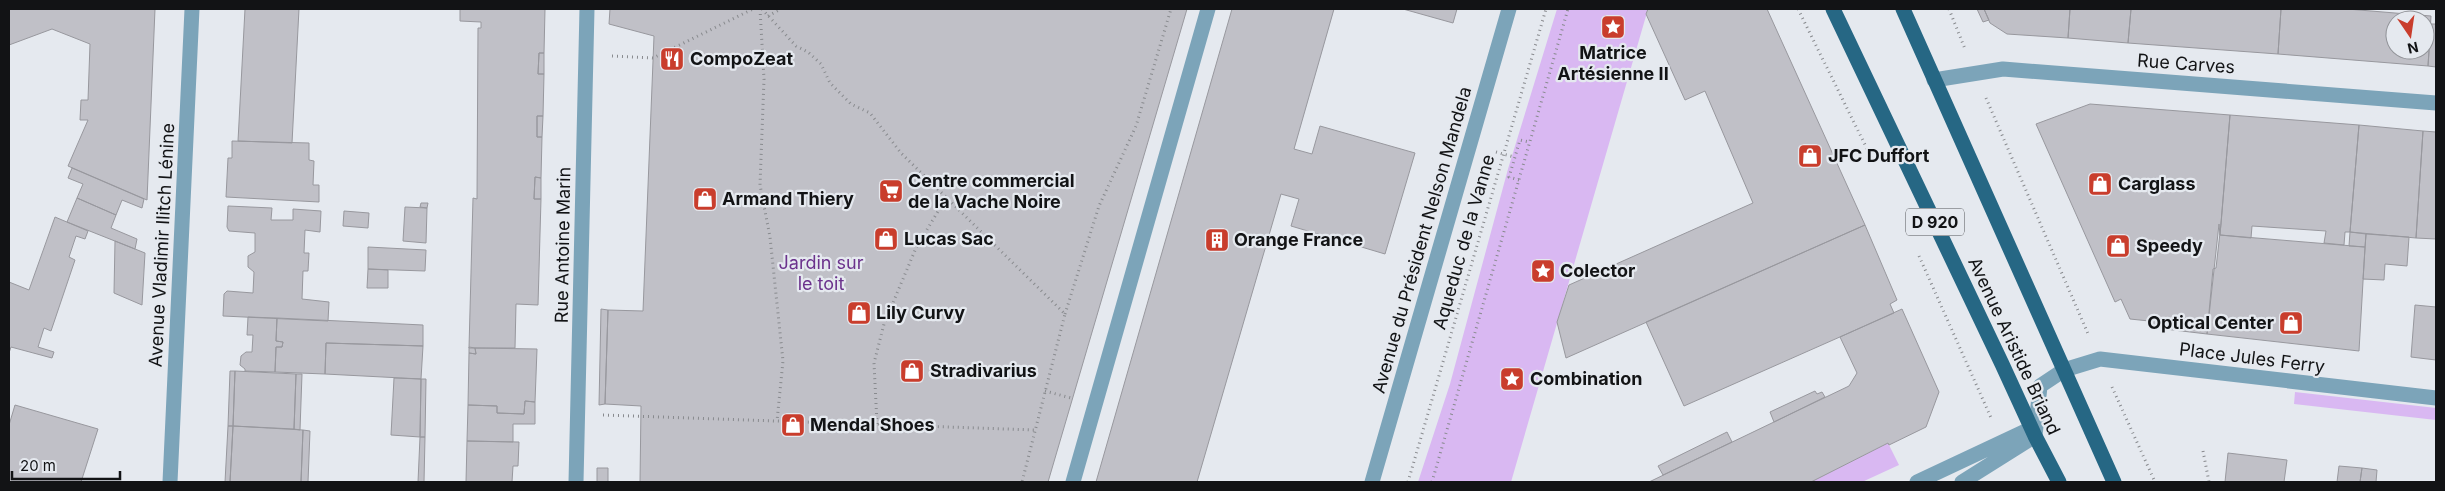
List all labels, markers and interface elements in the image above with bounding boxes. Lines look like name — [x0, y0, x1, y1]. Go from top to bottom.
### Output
north arrow — [2385, 10, 2435, 60]
place icon: Matrice Artésienne II — [1600, 14, 1626, 40]
text: N — [2406, 39, 2420, 58]
place label: Matrice Artésienne II — [1557, 42, 1669, 84]
restaurant icon: CompoZeat — [659, 46, 685, 72]
place label: CompoZeat — [690, 48, 793, 69]
street label: Rue Carves — [2136, 50, 2236, 77]
street label: Avenue du Président Nelson Mandela — [1368, 84, 1475, 396]
street label: Avenue Vladimir Ilitch Lénine — [145, 122, 178, 368]
shop icon: JFC Duffort — [1797, 143, 1823, 169]
place label: JFC Duffort — [1828, 145, 1930, 166]
street label: Aqueduc de la Vanne — [1428, 152, 1499, 332]
street label: Rue Antoine Marin — [551, 167, 574, 323]
place label: Centre commercial de la Vache Noire — [908, 170, 1075, 212]
shop icon: Carglass — [2087, 171, 2113, 197]
place label: Carglass — [2118, 173, 2196, 194]
supermarket icon: Centre commercial de la Vache Noire — [878, 178, 904, 204]
shop icon: Armand Thiery — [692, 186, 718, 212]
place label: Armand Thiery — [722, 188, 854, 209]
road number: D 920 — [1906, 208, 1964, 236]
shop icon: Lucas Sac — [873, 226, 899, 252]
building icon: Orange France — [1204, 227, 1230, 253]
place label: Lucas Sac — [904, 228, 994, 249]
place label: Orange France — [1234, 229, 1364, 250]
shop icon: Speedy — [2105, 233, 2131, 259]
place label: Speedy — [2136, 235, 2203, 256]
park label: Jardin sur le toit — [779, 252, 864, 294]
street label: Avenue Aristide Briand — [1964, 254, 2065, 438]
place icon: Colector — [1530, 258, 1556, 284]
place label: Colector — [1560, 260, 1635, 281]
shop icon: Lily Curvy — [846, 300, 872, 326]
place label: Lily Curvy — [876, 302, 965, 323]
shop icon: Optical Center — [2278, 310, 2304, 336]
place label: Optical Center — [2147, 312, 2274, 333]
street label: Place Jules Ferry — [2178, 338, 2326, 377]
shop icon: Stradivarius — [899, 358, 925, 384]
place label: Stradivarius — [930, 360, 1037, 381]
place icon: Combination — [1499, 366, 1525, 392]
place label: Combination — [1530, 368, 1642, 389]
shop icon: Mendal Shoes — [780, 412, 806, 438]
place label: Mendal Shoes — [810, 414, 934, 435]
scale bar — [12, 448, 120, 480]
text: 20 m — [20, 456, 56, 475]

